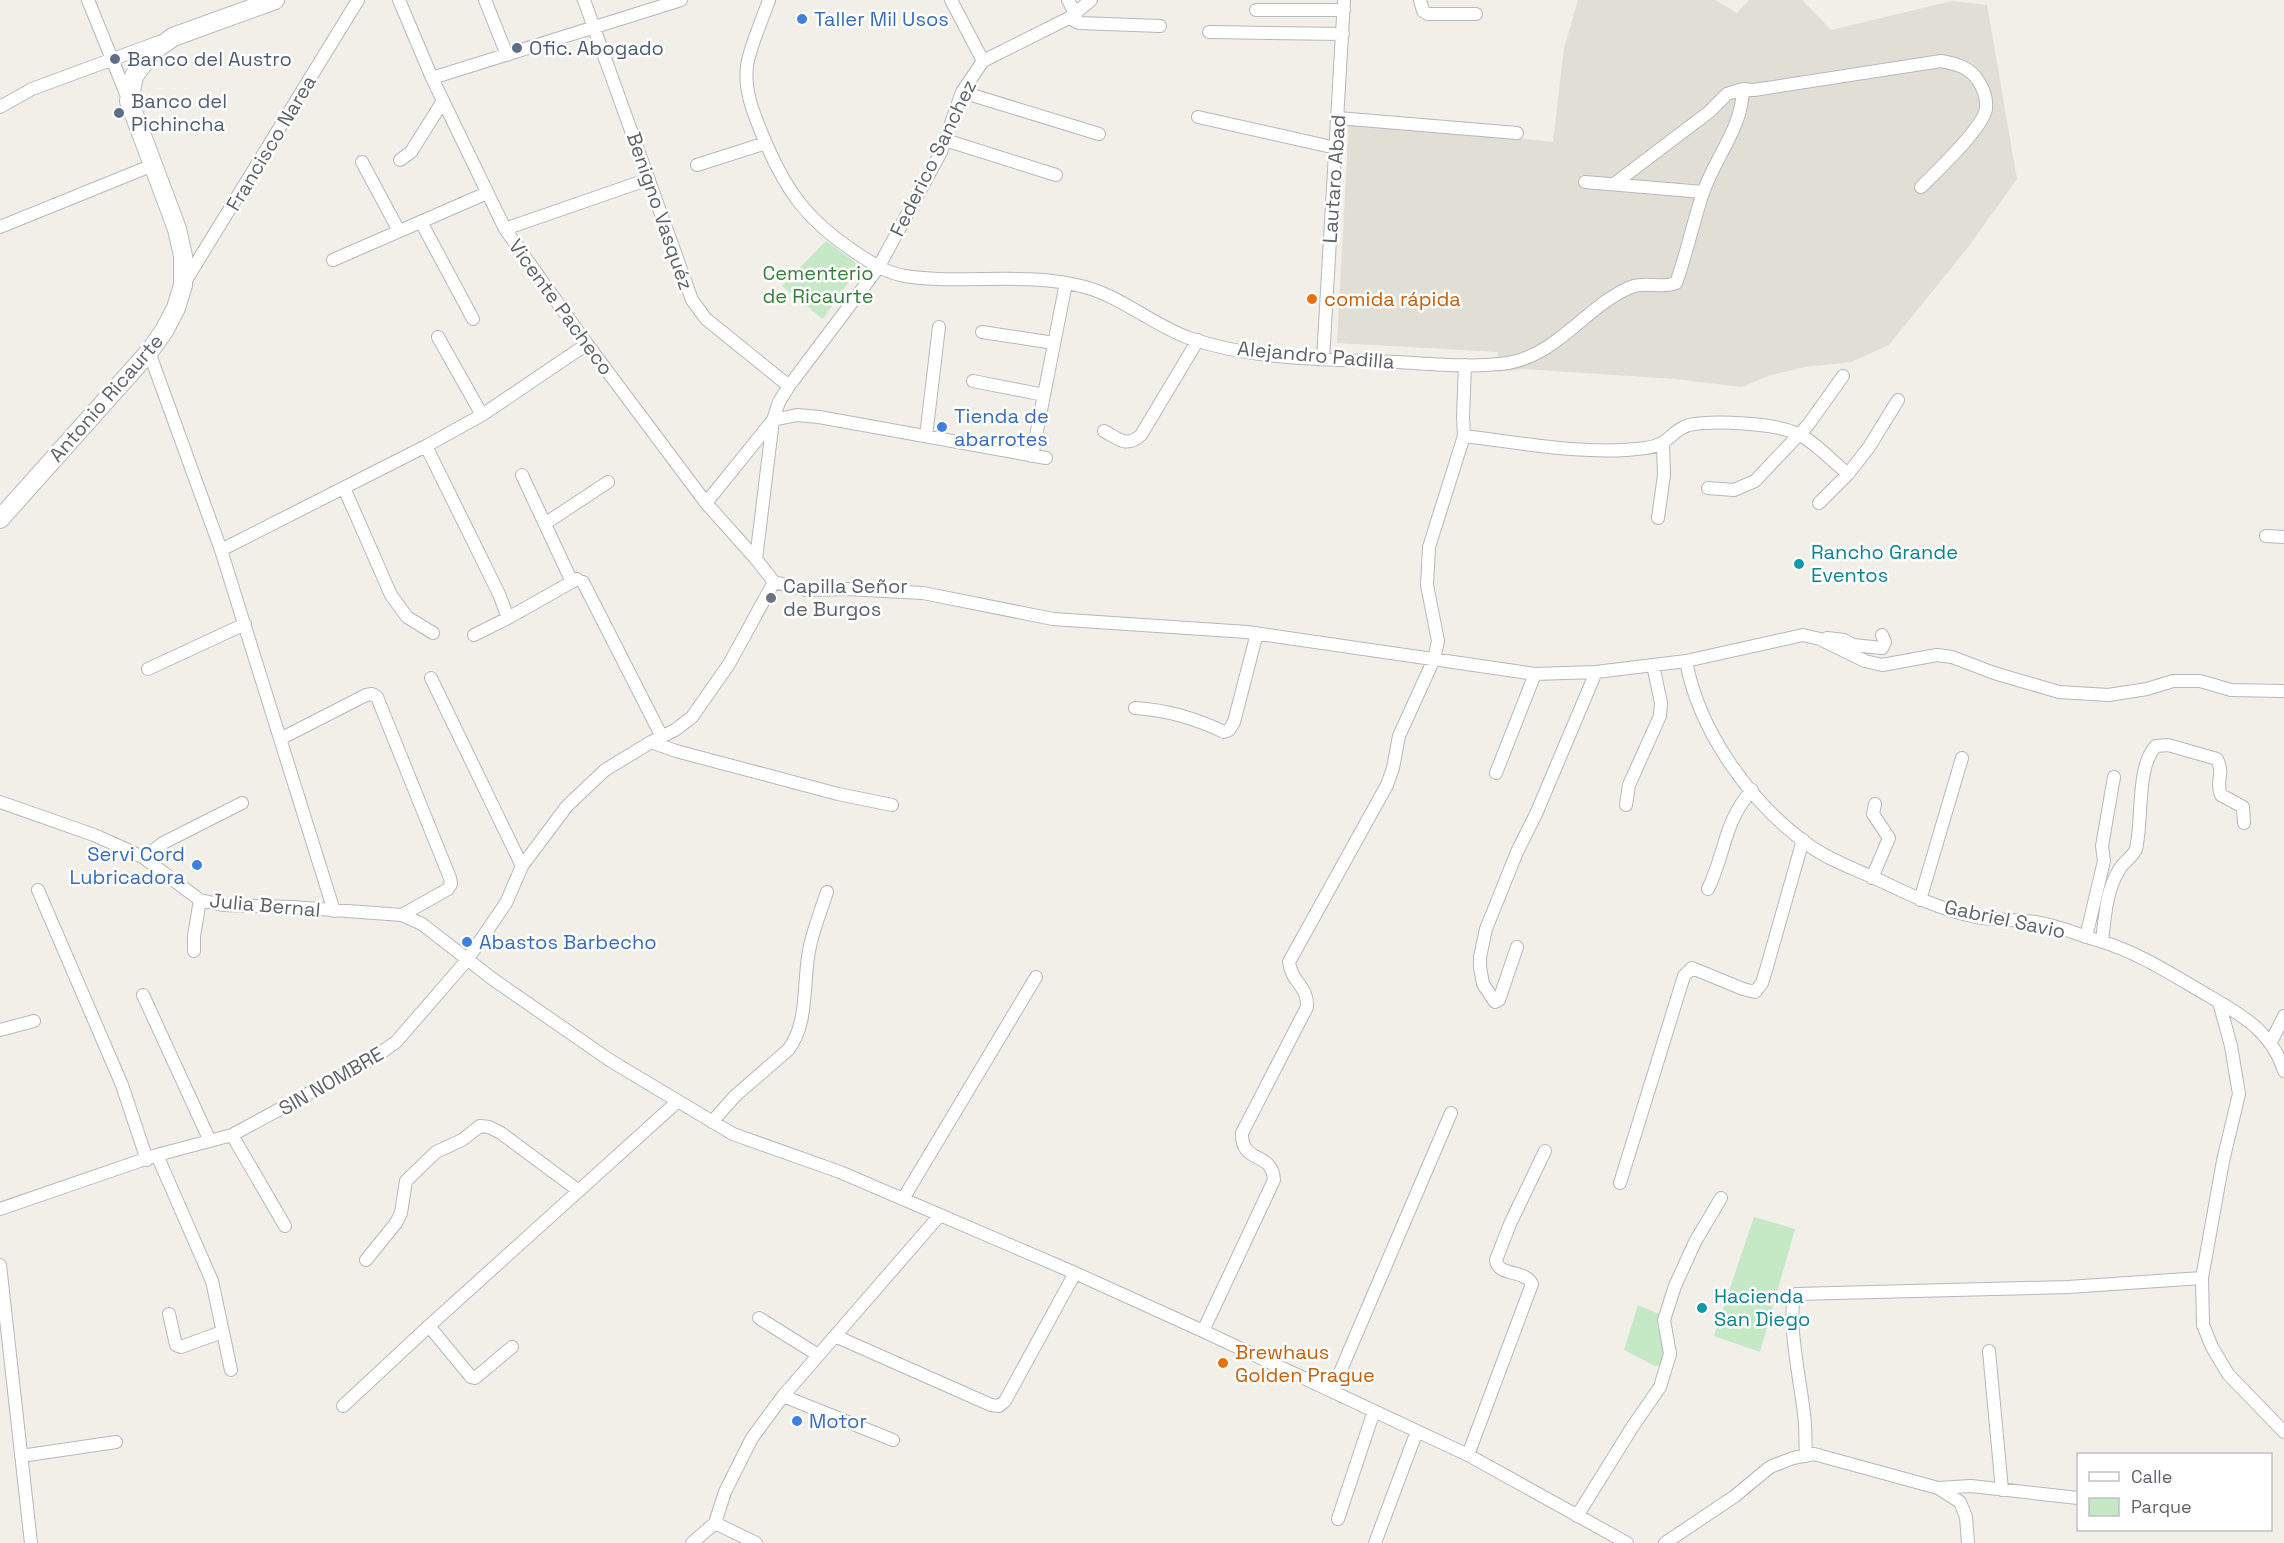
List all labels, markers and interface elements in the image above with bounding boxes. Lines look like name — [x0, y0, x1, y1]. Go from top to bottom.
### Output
place label: Taller Mil Usos — [814, 6, 949, 32]
marker: Taller Mil Usos — [795, 12, 809, 26]
place label: Ofic. Abogado — [529, 35, 664, 61]
marker: Ofic. Abogado — [510, 41, 524, 55]
place label: Banco del Austro — [127, 46, 292, 72]
marker: Banco del Austro — [108, 52, 122, 66]
street label: Francisco Narea — [220, 70, 322, 216]
street label: Federico Sanchez — [884, 75, 982, 241]
place label: Banco del Pichincha — [131, 88, 227, 137]
marker: Banco del Pichincha — [112, 106, 126, 120]
street label: Lautaro Abad — [1317, 114, 1351, 244]
street label: Benigno Vasquéz — [621, 129, 699, 293]
street label: Vicente Pacheco — [503, 234, 619, 380]
park label: Cementerio de Ricaurte — [762, 260, 874, 309]
place label: comida rápida — [1324, 286, 1461, 312]
marker: comida rápida — [1305, 292, 1319, 306]
street label: Antonio Ricaurte — [43, 328, 169, 468]
street label: Alejandro Padilla — [1236, 335, 1396, 375]
place label: Tienda de abarrotes — [954, 403, 1049, 452]
marker: Tienda de abarrotes — [935, 420, 949, 434]
place label: Rancho Grande Eventos — [1811, 539, 1958, 588]
marker: Rancho Grande Eventos — [1792, 557, 1806, 571]
place label: Capilla Señor de Burgos — [783, 573, 908, 622]
marker: Capilla Señor de Burgos — [764, 591, 778, 605]
place label: Servi Cord Lubricadora — [69, 841, 185, 890]
marker: Servi Cord Lubricadora — [190, 858, 204, 872]
street label: Julia Bernal — [208, 887, 322, 923]
street label: Gabriel Savio — [1942, 893, 2068, 945]
place label: Abastos Barbecho — [479, 929, 657, 955]
marker: Abastos Barbecho — [460, 935, 474, 949]
street label: SIN NOMBRE — [274, 1041, 388, 1121]
place label: Hacienda San Diego — [1714, 1283, 1810, 1332]
marker: Hacienda San Diego — [1695, 1301, 1709, 1315]
place label: Brewhaus Golden Prague — [1235, 1339, 1375, 1388]
marker: Brewhaus Golden Prague — [1216, 1356, 1230, 1370]
place label: Motor — [809, 1408, 867, 1434]
marker: Motor — [790, 1414, 804, 1428]
legend — [2077, 1453, 2272, 1531]
text: Calle — [2131, 1465, 2172, 1488]
text: Parque — [2131, 1495, 2192, 1518]

